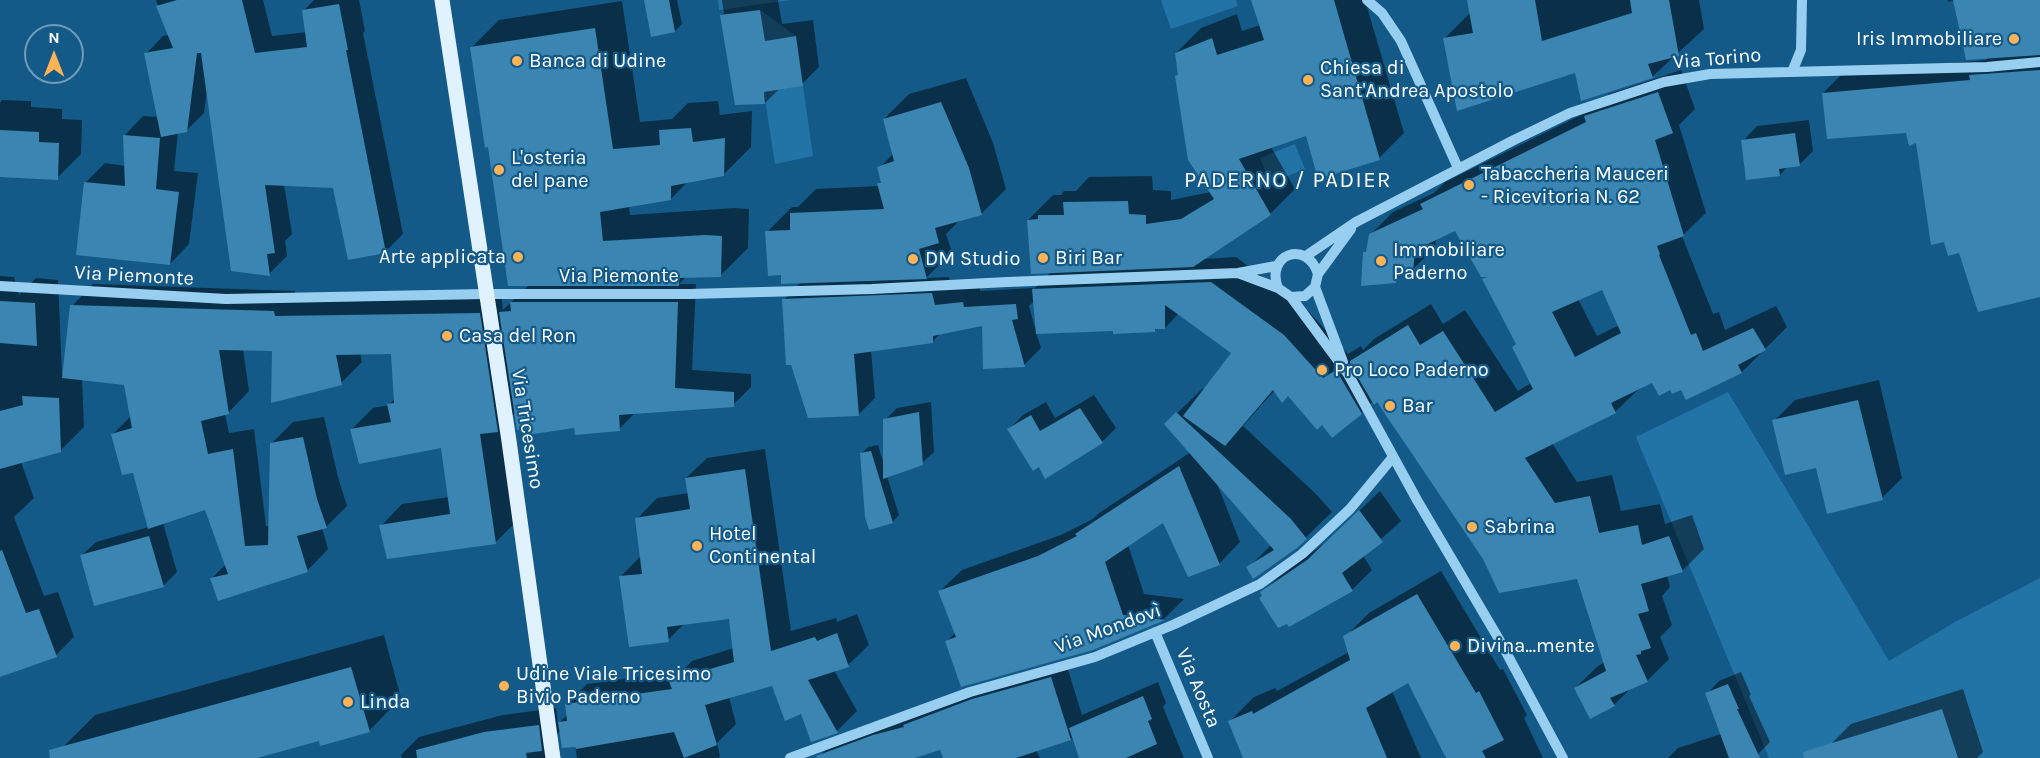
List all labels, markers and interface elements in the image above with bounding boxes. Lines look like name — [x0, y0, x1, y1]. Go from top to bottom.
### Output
north arrow — [24, 24, 84, 84]
place label: Iris Immobiliare — [1856, 27, 2002, 51]
text: N — [48, 28, 60, 47]
marker: Iris Immobiliare — [2007, 32, 2021, 46]
street label: Via Torino — [1672, 43, 1762, 75]
place label: Banca di Udine — [529, 49, 666, 73]
marker: Banca di Udine — [510, 54, 524, 68]
place label: Chiesa di Sant'Andrea Apostolo — [1320, 56, 1514, 103]
marker: Chiesa di Sant'Andrea Apostolo — [1301, 73, 1315, 87]
place label: L'osteria del pane — [511, 146, 589, 193]
place label: Tabaccheria Mauceri - Ricevitoria N. 62 — [1481, 162, 1669, 209]
marker: L'osteria del pane — [492, 163, 506, 177]
district label: PADERNO / PADIER — [1184, 168, 1392, 194]
marker: Tabaccheria Mauceri - Ricevitoria N. 62 — [1462, 178, 1476, 192]
place label: Immobiliare Paderno — [1393, 238, 1505, 285]
place label: Arte applicata — [379, 245, 506, 269]
place label: Biri Bar — [1055, 246, 1122, 270]
place label: DM Studio — [925, 247, 1020, 271]
marker: Arte applicata — [511, 250, 525, 264]
marker: Biri Bar — [1036, 251, 1050, 265]
marker: DM Studio — [906, 252, 920, 266]
marker: Immobiliare Paderno — [1374, 254, 1388, 268]
street label: Via Piemonte — [74, 261, 194, 291]
street label: Via Piemonte — [559, 264, 679, 288]
place label: Casa del Ron — [459, 324, 576, 348]
marker: Casa del Ron — [440, 329, 454, 343]
place label: Pro Loco Paderno — [1334, 358, 1489, 382]
marker: Pro Loco Paderno — [1315, 363, 1329, 377]
street label: Via Tricesimo — [506, 367, 548, 491]
place label: Bar — [1402, 394, 1433, 418]
marker: Bar — [1383, 399, 1397, 413]
place label: Sabrina — [1484, 515, 1555, 539]
marker: Sabrina — [1465, 520, 1479, 534]
place label: Hotel Continental — [709, 522, 816, 569]
marker: Hotel Continental — [690, 539, 704, 553]
street label: Via Mondovì — [1051, 599, 1165, 659]
place label: Divina...mente — [1467, 634, 1595, 658]
marker: Divina...mente — [1448, 639, 1462, 653]
street label: Via Aosta — [1170, 644, 1226, 732]
place label: Udine Viale Tricesimo Bivio Paderno — [516, 662, 711, 709]
marker: Udine Viale Tricesimo Bivio Paderno — [497, 679, 511, 693]
place label: Linda — [360, 690, 410, 714]
marker: Linda — [341, 695, 355, 709]

